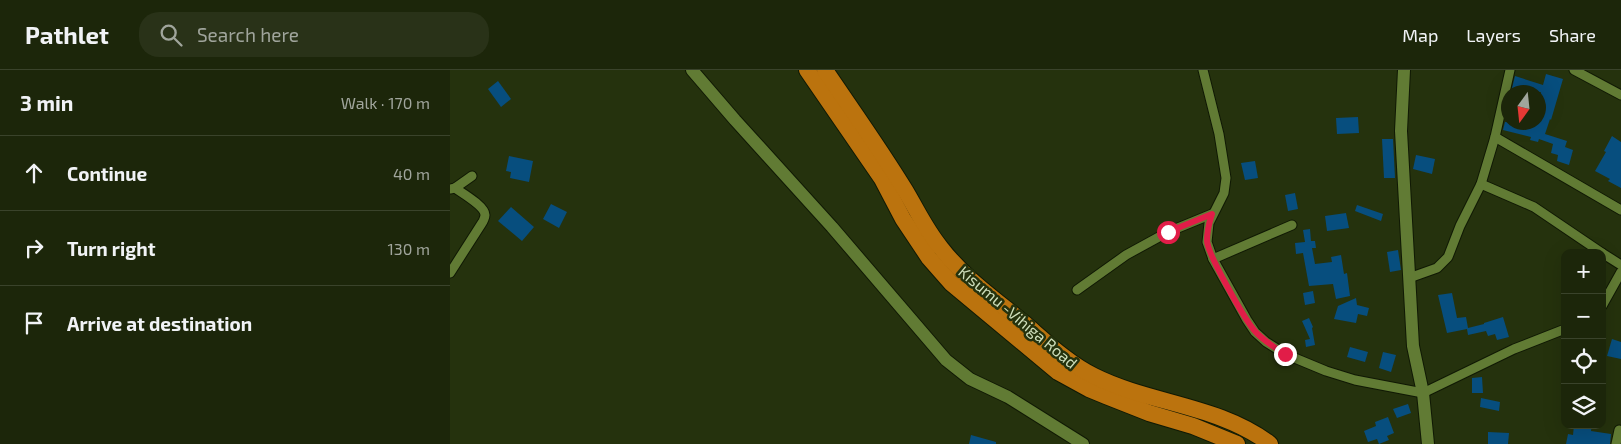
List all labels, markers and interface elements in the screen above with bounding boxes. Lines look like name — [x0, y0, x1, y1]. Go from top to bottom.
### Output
search box — [139, 12, 489, 57]
text: Pathlet — [25, 20, 109, 49]
icon: search — [157, 21, 185, 49]
text: Search here — [197, 23, 299, 46]
text: Map — [1402, 24, 1438, 46]
text: Layers — [1466, 24, 1521, 46]
text: Share — [1549, 24, 1596, 46]
north arrow — [1501, 85, 1546, 130]
text: 3 min — [20, 90, 73, 115]
text: Walk · 170 m — [341, 93, 430, 112]
icon: ahead — [20, 159, 48, 187]
text: Continue — [67, 162, 147, 185]
text: 40 m — [393, 164, 430, 183]
route start — [1157, 221, 1180, 244]
icon: right — [20, 234, 48, 262]
text: Turn right — [67, 237, 155, 260]
text: 130 m — [388, 239, 430, 258]
map controls — [1561, 249, 1606, 429]
button: + — [1561, 249, 1606, 294]
street label: Kisumu -Vihiga Road — [955, 261, 1082, 372]
button: − — [1561, 294, 1606, 339]
icon: arrive — [20, 309, 48, 337]
text: Arrive at destination — [67, 312, 252, 335]
button: locate — [1561, 339, 1606, 384]
route end — [1274, 343, 1297, 366]
button: layers — [1561, 384, 1606, 429]

